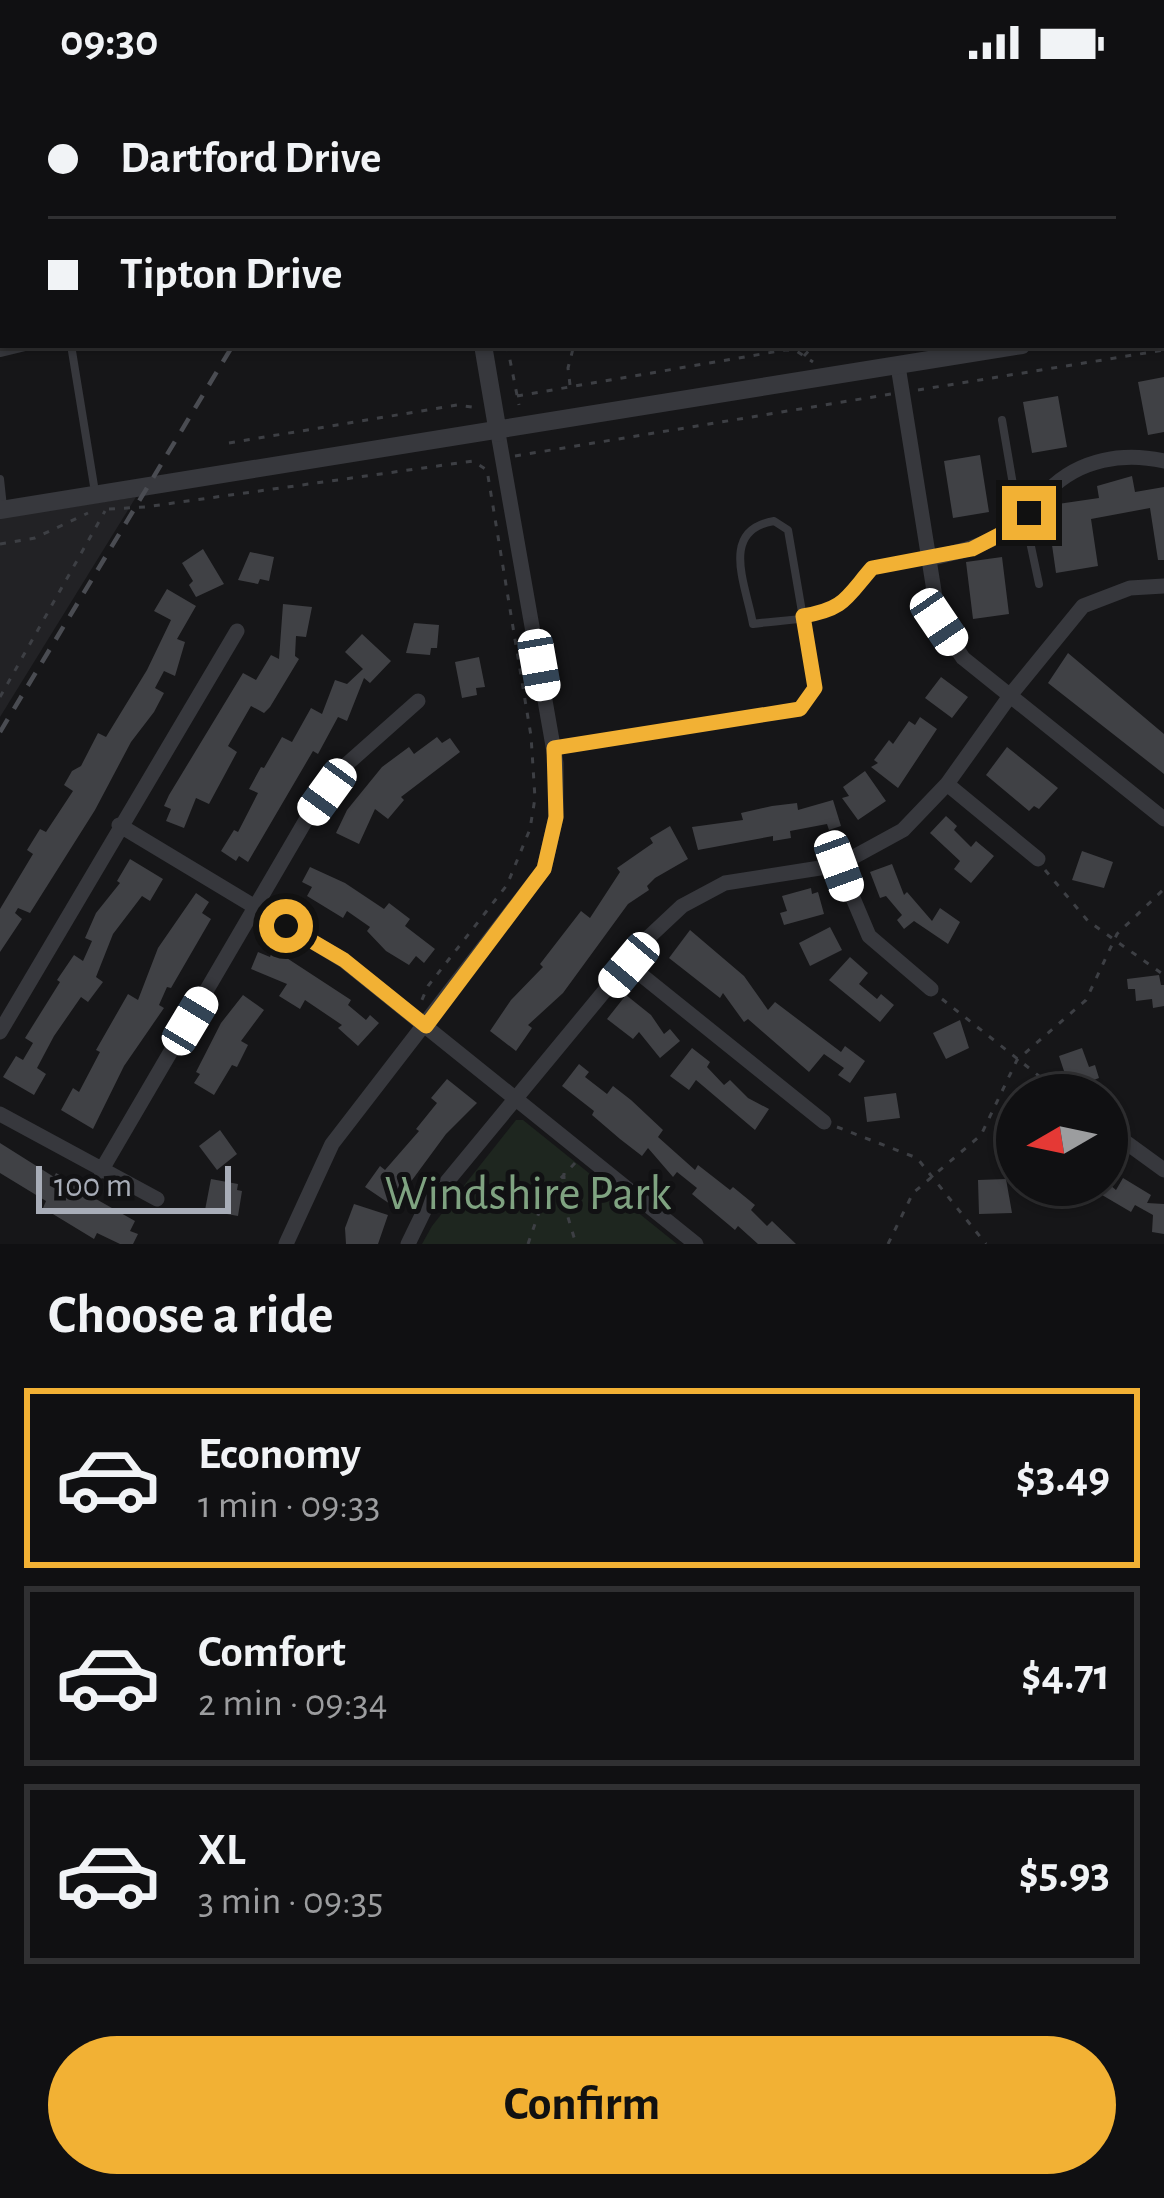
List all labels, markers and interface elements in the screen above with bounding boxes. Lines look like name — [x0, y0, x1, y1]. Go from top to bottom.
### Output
text: 09:30 — [60, 19, 158, 64]
text: Dartford Drive — [120, 136, 382, 181]
text: Tipton Drive — [120, 252, 342, 297]
route end — [1002, 486, 1056, 540]
car — [904, 582, 974, 662]
car — [515, 626, 563, 704]
car — [291, 752, 363, 832]
car — [810, 826, 868, 906]
route start — [259, 899, 313, 953]
car — [592, 926, 666, 1004]
car — [156, 981, 224, 1061]
north arrow — [996, 1074, 1128, 1206]
map controls — [996, 1074, 1128, 1206]
scale bar — [36, 1160, 231, 1213]
text: 100 m — [54, 1170, 132, 1203]
park label: Windshire Park — [385, 1171, 672, 1219]
text: Choose a ride — [48, 1289, 334, 1343]
icon: car — [54, 1424, 162, 1532]
text: Economy — [198, 1432, 361, 1477]
text: $3.49 — [1016, 1455, 1110, 1500]
text: 1 min · 09:33 — [198, 1486, 380, 1525]
icon: car — [54, 1622, 162, 1730]
text: Comfort — [198, 1630, 346, 1675]
text: $4.71 — [1021, 1653, 1110, 1698]
text: 2 min · 09:34 — [198, 1684, 387, 1723]
icon: car — [54, 1820, 162, 1928]
text: XL — [198, 1828, 246, 1873]
text: $5.93 — [1019, 1851, 1110, 1896]
text: 3 min · 09:35 — [198, 1882, 383, 1921]
button: Confirm — [48, 2036, 1116, 2174]

